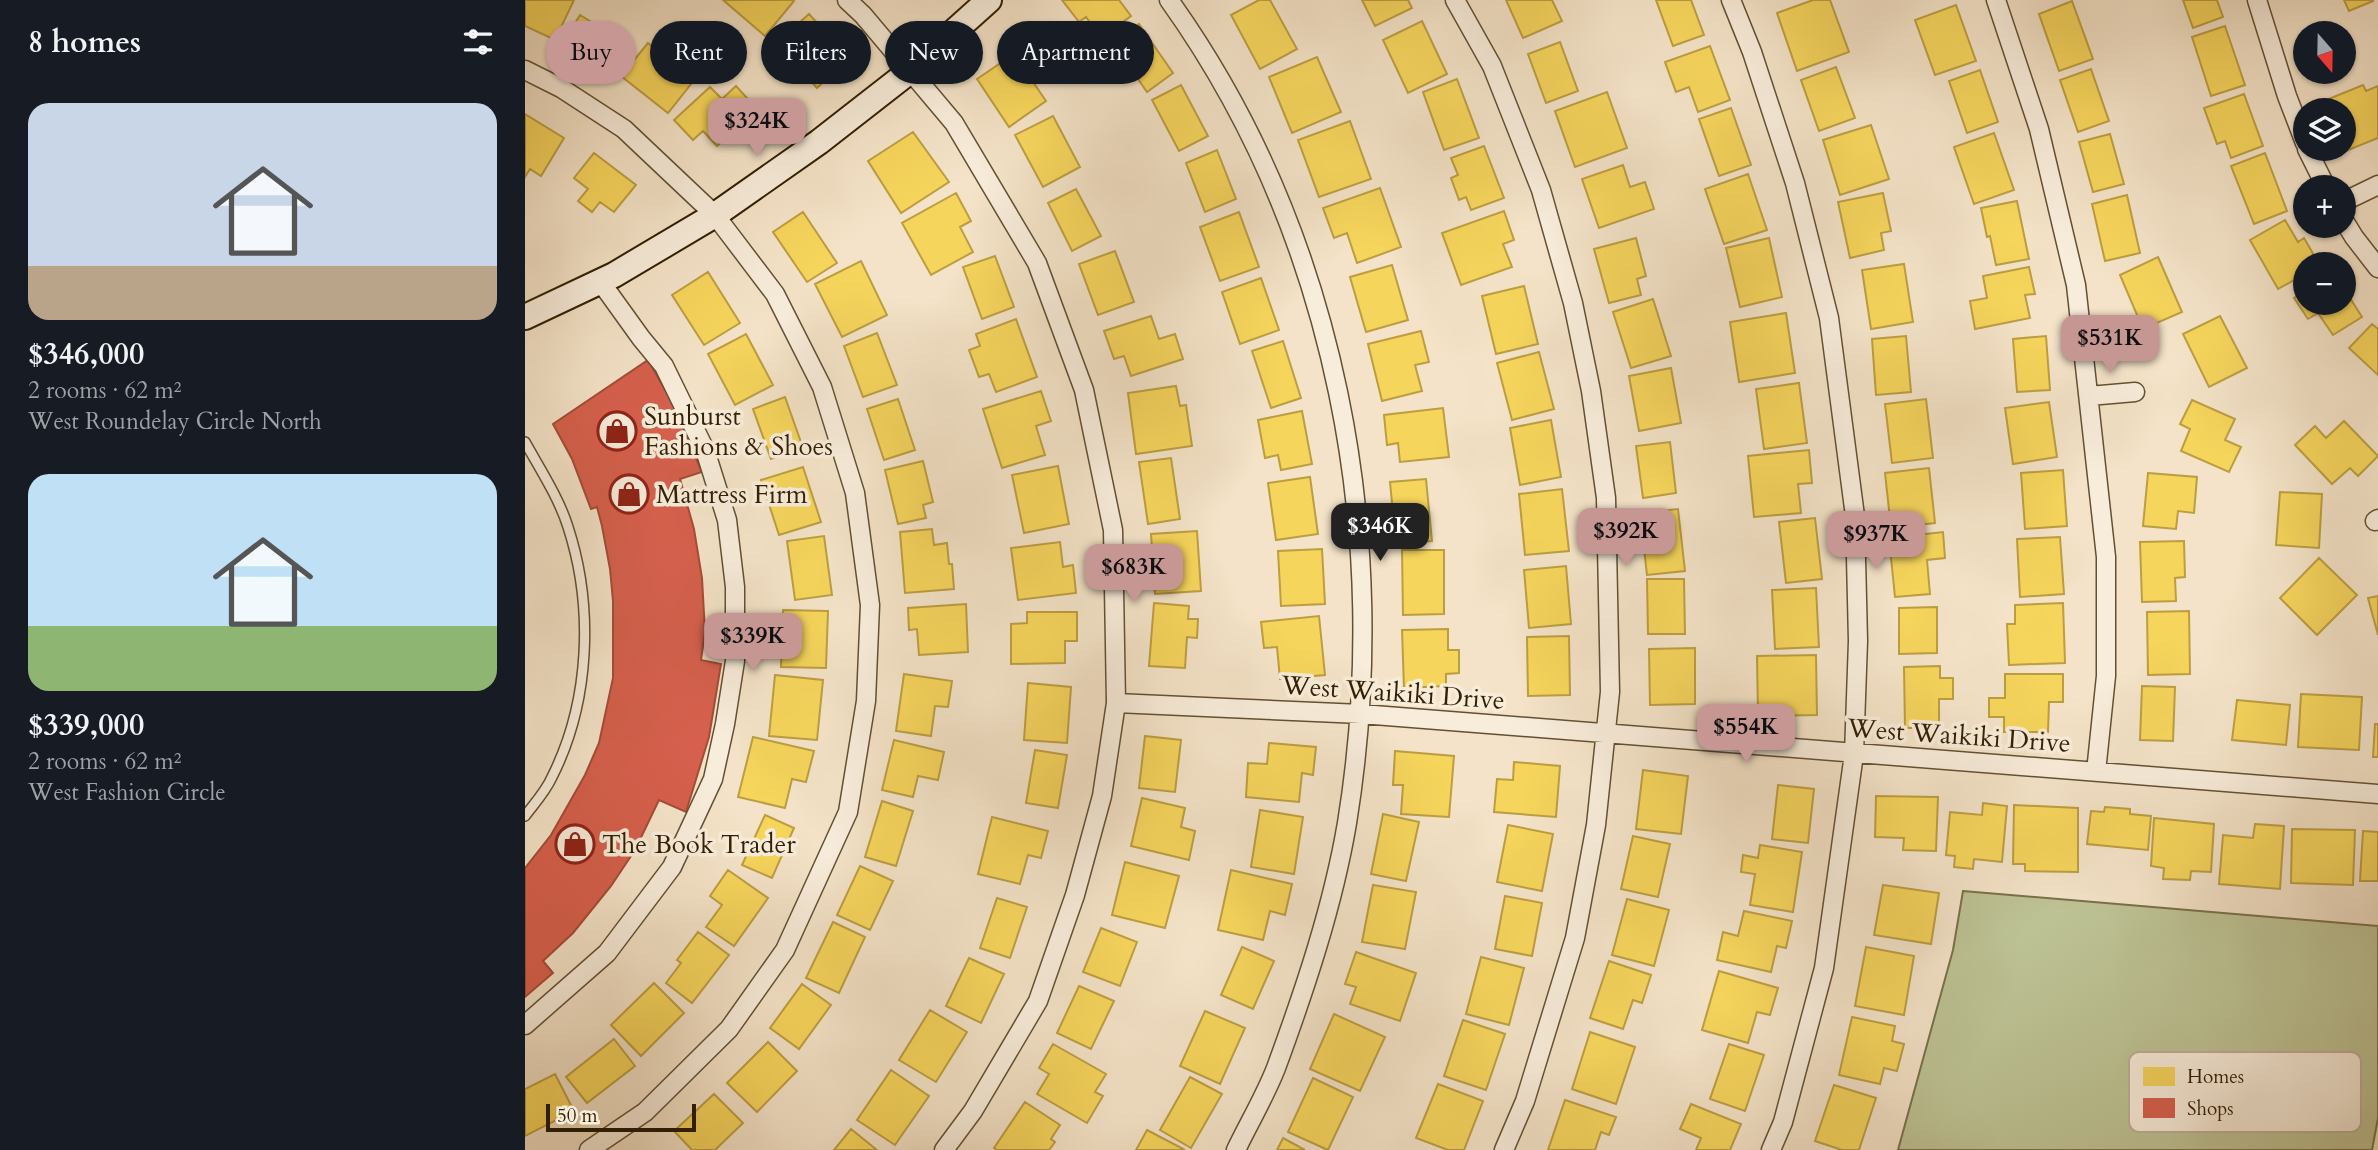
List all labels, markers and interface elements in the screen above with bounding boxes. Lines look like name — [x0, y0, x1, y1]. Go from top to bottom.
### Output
chip: Buy — [546, 21, 636, 84]
chip: Rent — [650, 21, 747, 84]
chip: Filters — [761, 21, 871, 84]
chip: New — [885, 21, 983, 84]
chip: Apartment — [997, 21, 1154, 84]
north arrow — [2293, 21, 2355, 84]
map controls — [2293, 21, 2356, 315]
text: 8 homes — [28, 22, 141, 63]
icon: filters — [459, 23, 497, 61]
button: layers — [2293, 98, 2356, 161]
pin: $324K — [708, 99, 806, 158]
text: $324K — [724, 105, 790, 136]
icon: home — [200, 148, 326, 274]
button: + — [2293, 175, 2356, 238]
button: − — [2293, 252, 2356, 315]
pin: $531K — [2061, 316, 2159, 375]
text: $531K — [2077, 322, 2143, 353]
text: $346,000 — [28, 334, 144, 375]
text: 2 rooms · 62 m² — [28, 375, 181, 406]
place label: Sunburst Fashions & Shoes — [644, 399, 833, 464]
text: West Roundelay Circle North — [28, 406, 322, 437]
shop icon: Sunburst Fashions & Shoes — [596, 410, 638, 452]
shop icon: Mattress Firm — [608, 473, 650, 515]
place label: Mattress Firm — [656, 477, 807, 512]
pin: $346K — [1331, 504, 1429, 563]
pin: $392K — [1577, 508, 1675, 568]
text: $346K — [1347, 510, 1413, 541]
pin: $937K — [1827, 512, 1925, 571]
text: $392K — [1593, 515, 1659, 546]
text: $937K — [1843, 518, 1909, 549]
icon: home — [200, 519, 326, 645]
pin: $683K — [1085, 544, 1183, 604]
text: $683K — [1101, 551, 1167, 582]
pin: $339K — [704, 614, 802, 673]
text: $339K — [720, 620, 786, 651]
street label: West Waikiki Drive — [1279, 667, 1506, 718]
pin: $554K — [1697, 704, 1795, 764]
text: $339,000 — [28, 705, 144, 746]
street label: West Waikiki Drive — [1845, 710, 2072, 761]
text: $554K — [1713, 711, 1779, 742]
text: 2 rooms · 62 m² — [28, 746, 181, 777]
text: West Fashion Circle — [28, 777, 226, 808]
shop icon: The Book Trader — [554, 823, 596, 865]
place label: The Book Trader — [602, 827, 796, 862]
legend — [2129, 1052, 2361, 1132]
text: Homes — [2187, 1064, 2244, 1090]
text: Shops — [2187, 1096, 2234, 1122]
scale bar — [546, 1101, 697, 1133]
text: 50 m — [557, 1103, 598, 1129]

